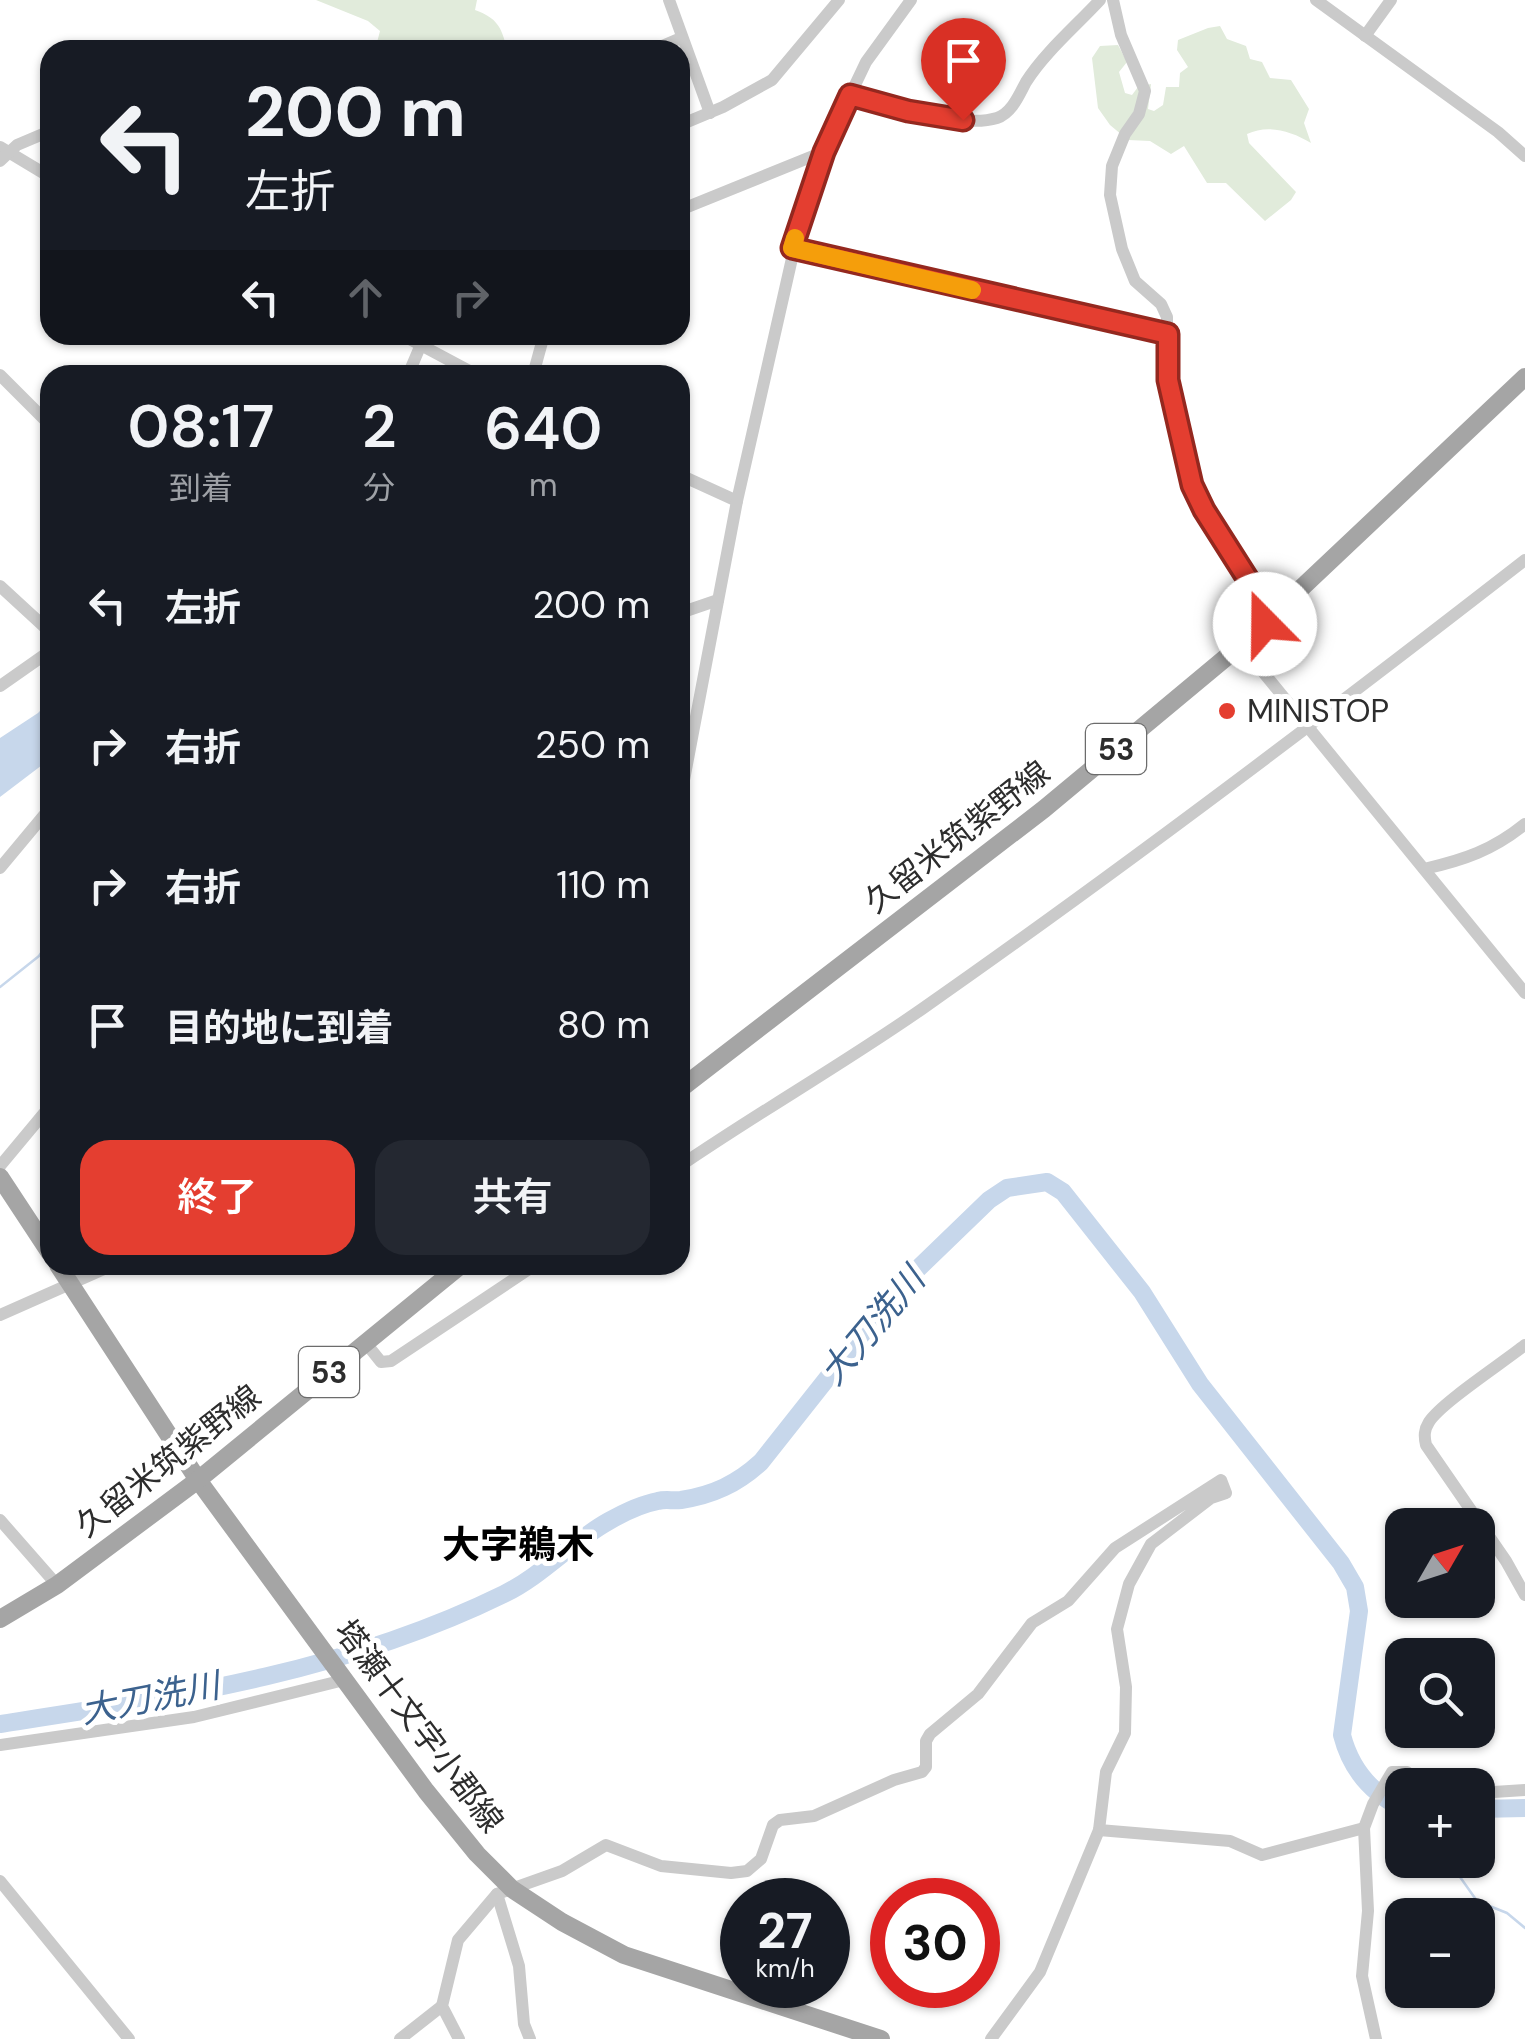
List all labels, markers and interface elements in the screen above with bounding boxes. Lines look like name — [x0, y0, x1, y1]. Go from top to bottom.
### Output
pin — [921, 18, 1006, 121]
icon: arrive — [936, 33, 991, 88]
text: 200 m — [245, 67, 466, 158]
icon: left — [80, 80, 210, 210]
text: 左折 — [245, 162, 335, 221]
icon: left — [233, 270, 288, 325]
icon: ahead — [338, 270, 393, 325]
icon: right — [443, 270, 498, 325]
text: 08:17 — [128, 387, 274, 466]
text: 2 — [362, 387, 397, 466]
text: 640 — [484, 389, 602, 468]
text: m — [529, 464, 558, 506]
text: 到着 — [169, 467, 233, 509]
text: 分 — [363, 467, 395, 509]
position arrow — [1213, 572, 1317, 676]
icon: left — [80, 578, 135, 633]
text: 200 m — [533, 580, 650, 630]
text: 左折 — [165, 583, 241, 633]
place label: MINISTOP — [1247, 690, 1389, 732]
marker: MINISTOP — [1216, 700, 1238, 722]
icon: right — [80, 718, 135, 773]
text: 250 m — [535, 720, 650, 770]
text: 右折 — [165, 723, 241, 773]
road number: 53 — [1086, 724, 1146, 774]
street label: 久留米筑紫野線 — [856, 751, 1058, 923]
icon: right — [80, 858, 135, 913]
text: 110 m — [556, 860, 650, 910]
text: 右折 — [165, 863, 241, 913]
icon: arrive — [80, 998, 135, 1053]
text: 80 m — [557, 1000, 650, 1050]
text: 目的地に到着 — [165, 1003, 393, 1053]
button: 終了 — [80, 1140, 355, 1255]
button: 共有 — [375, 1140, 650, 1255]
water label: 大刀洗川 — [809, 1255, 937, 1394]
road number: 53 — [299, 1347, 359, 1397]
street label: 久留米筑紫野線 — [67, 1375, 269, 1547]
north arrow — [1385, 1508, 1495, 1618]
map controls — [1385, 1508, 1495, 2008]
district label: 大字鵜木 — [442, 1520, 594, 1570]
street label: 塔瀬十文字小郡線 — [325, 1611, 513, 1841]
button: search — [1385, 1638, 1495, 1748]
water label: 大刀洗川 — [77, 1661, 227, 1734]
button: + — [1385, 1768, 1495, 1878]
speed limit sign: 30 — [870, 1878, 1000, 2008]
text: 27 — [757, 1898, 813, 1964]
button: − — [1385, 1898, 1495, 2008]
text: km/h — [755, 1952, 815, 1985]

